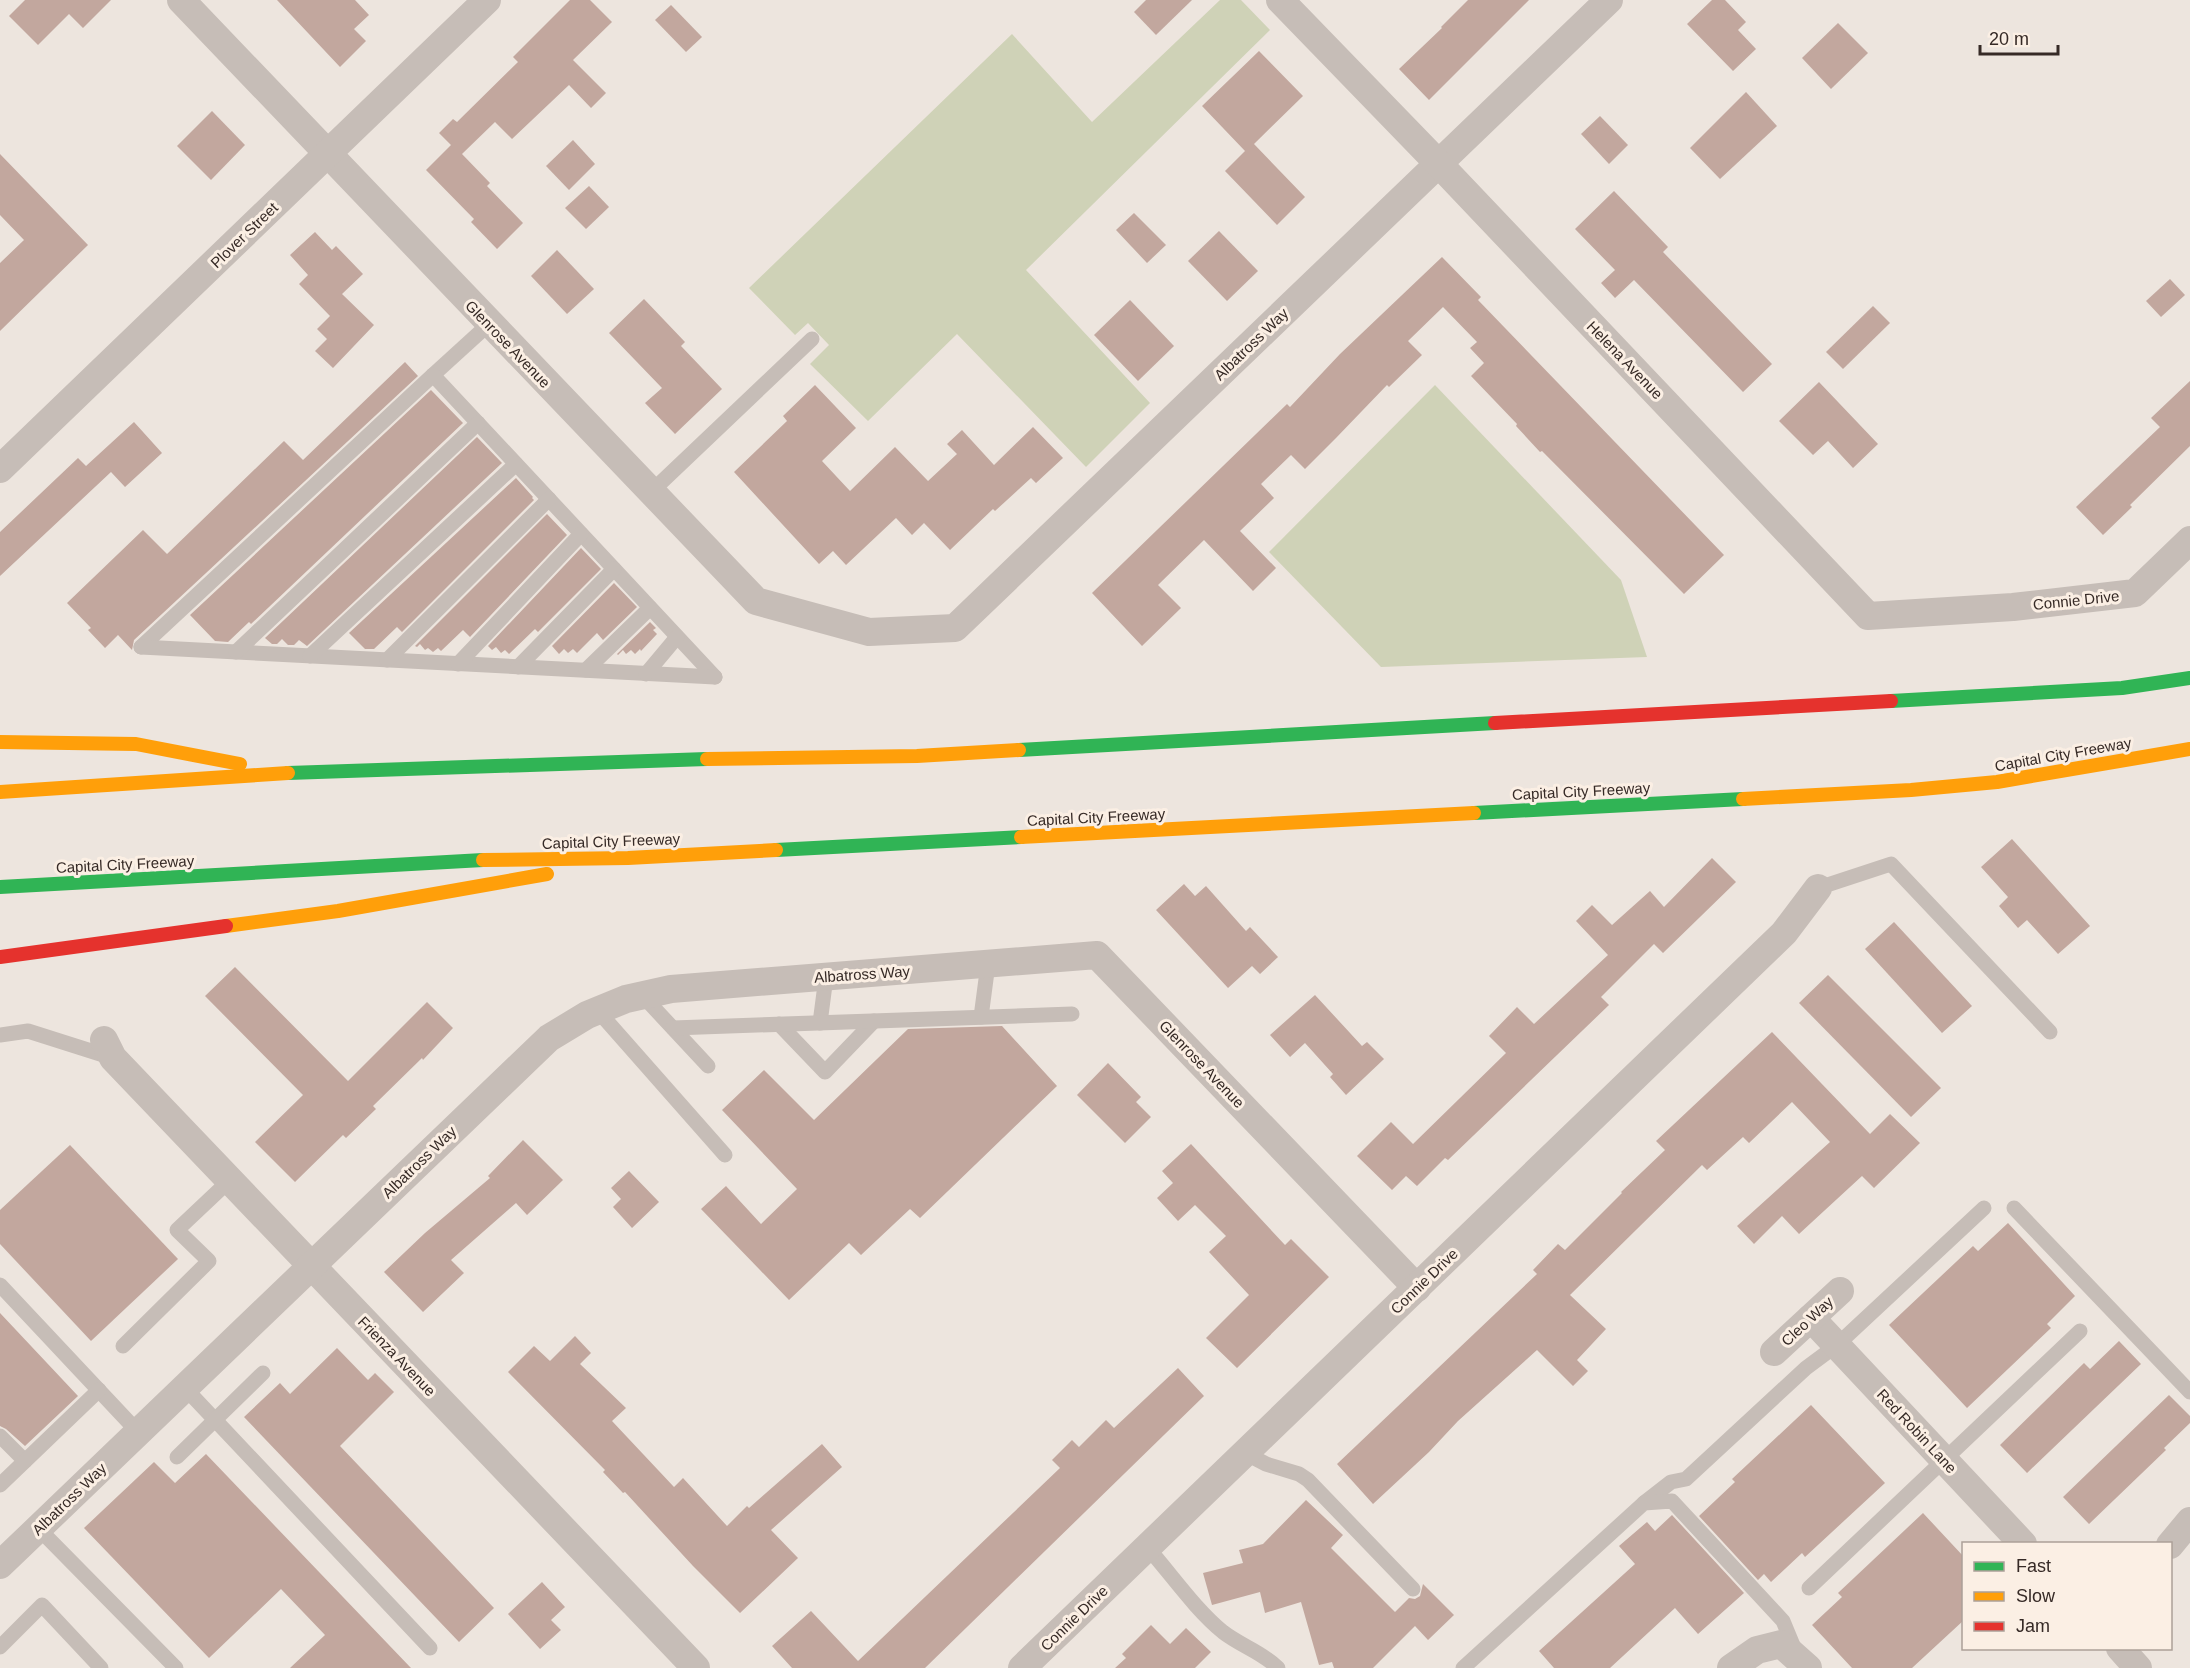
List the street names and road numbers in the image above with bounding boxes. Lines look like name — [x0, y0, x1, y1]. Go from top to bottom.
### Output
street label: Plover Street — [207, 198, 282, 271]
street label: Glenrose Avenue — [462, 297, 554, 391]
street label: Albatross Way — [1211, 304, 1292, 384]
street label: Helena Avenue — [1584, 318, 1666, 402]
street label: Connie Drive — [2032, 587, 2120, 613]
street label: Capital City Freeway — [1993, 734, 2133, 774]
street label: Capital City Freeway — [1511, 779, 1651, 803]
street label: Capital City Freeway — [1026, 805, 1166, 829]
street label: Capital City Freeway — [542, 830, 681, 852]
street label: Capital City Freeway — [55, 852, 195, 876]
street label: Albatross Way — [813, 962, 911, 986]
street label: Glenrose Avenue — [1156, 1017, 1248, 1111]
street label: Albatross Way — [379, 1122, 460, 1202]
street label: Connie Drive — [1387, 1245, 1461, 1317]
street label: Cleo Way — [1778, 1292, 1837, 1349]
street label: Frienza Avenue — [355, 1313, 439, 1399]
street label: Red Robin Lane — [1874, 1386, 1960, 1476]
street label: Albatross Way — [29, 1459, 110, 1539]
street label: Connie Drive — [1037, 1582, 1111, 1654]

